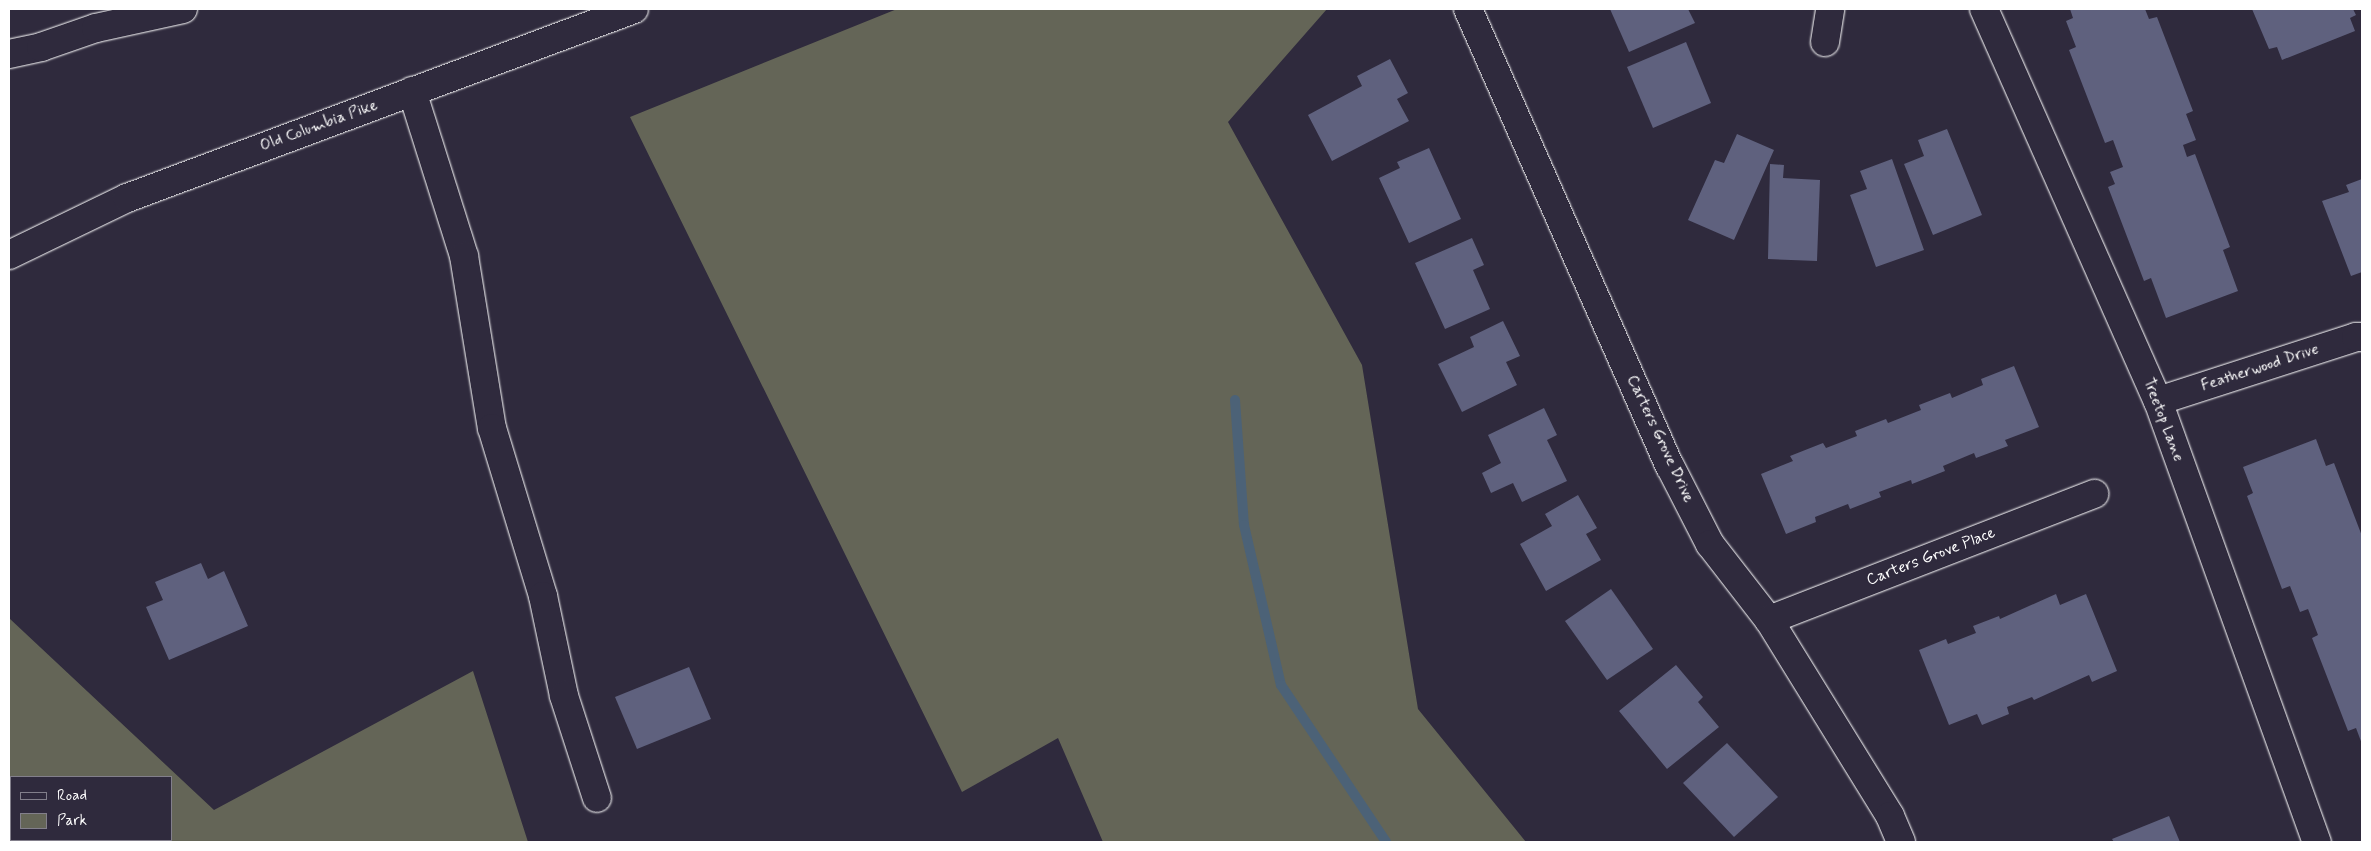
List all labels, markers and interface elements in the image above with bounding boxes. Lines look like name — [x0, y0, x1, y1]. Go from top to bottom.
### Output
street label: Old Columbia Pike — [257, 95, 381, 157]
street label: Featherwood Drive — [2199, 340, 2321, 396]
street label: Carters Grove Drive — [1622, 373, 1698, 505]
street label: Treetop Lane — [2139, 376, 2187, 464]
street label: Carters Grove Place — [1864, 523, 1998, 591]
legend — [10, 776, 172, 841]
text: Road — [57, 786, 87, 806]
text: Park — [57, 811, 87, 831]

